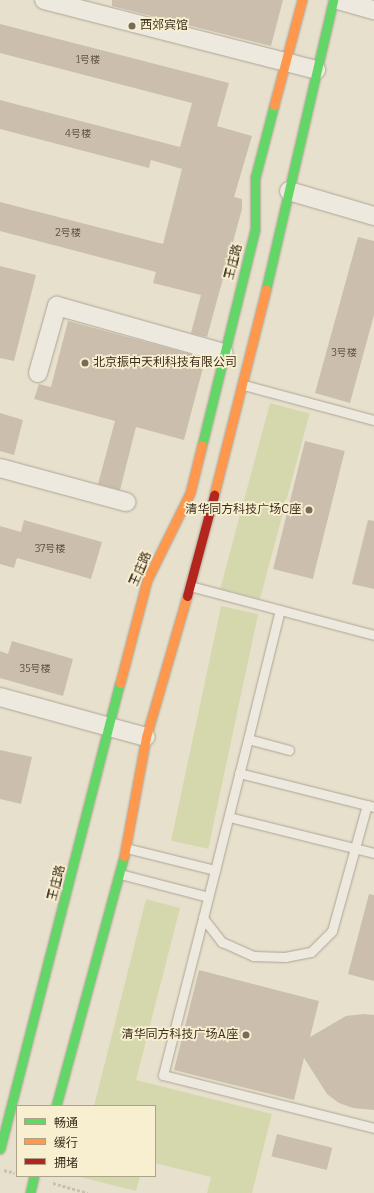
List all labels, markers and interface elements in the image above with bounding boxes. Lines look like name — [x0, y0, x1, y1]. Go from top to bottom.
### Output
place label: 西郊宾馆 — [140, 19, 188, 33]
marker: 西郊宾馆 — [127, 21, 137, 31]
house number: 1号楼 — [76, 55, 100, 67]
house number: 4号楼 — [65, 129, 91, 141]
house number: 2号楼 — [55, 228, 81, 240]
street label: 王庄路 — [223, 243, 245, 281]
house number: 3号楼 — [331, 348, 357, 360]
place label: 北京振中天利科技有限公司 — [93, 356, 237, 370]
marker: 北京振中天利科技有限公司 — [80, 358, 90, 368]
place label: 清华同方科技广场C座 — [185, 503, 301, 517]
marker: 清华同方科技广场C座 — [304, 505, 314, 515]
house number: 37号楼 — [35, 544, 65, 556]
street label: 王庄路 — [127, 550, 155, 588]
house number: 35号楼 — [19, 664, 51, 676]
street label: 王庄路 — [46, 864, 68, 902]
place label: 清华同方科技广场A座 — [121, 1028, 238, 1042]
marker: 清华同方科技广场A座 — [241, 1030, 251, 1040]
legend — [16, 1105, 156, 1177]
text: 畅通 — [54, 1116, 78, 1130]
text: 缓行 — [54, 1136, 78, 1150]
text: 拥堵 — [54, 1156, 78, 1170]

